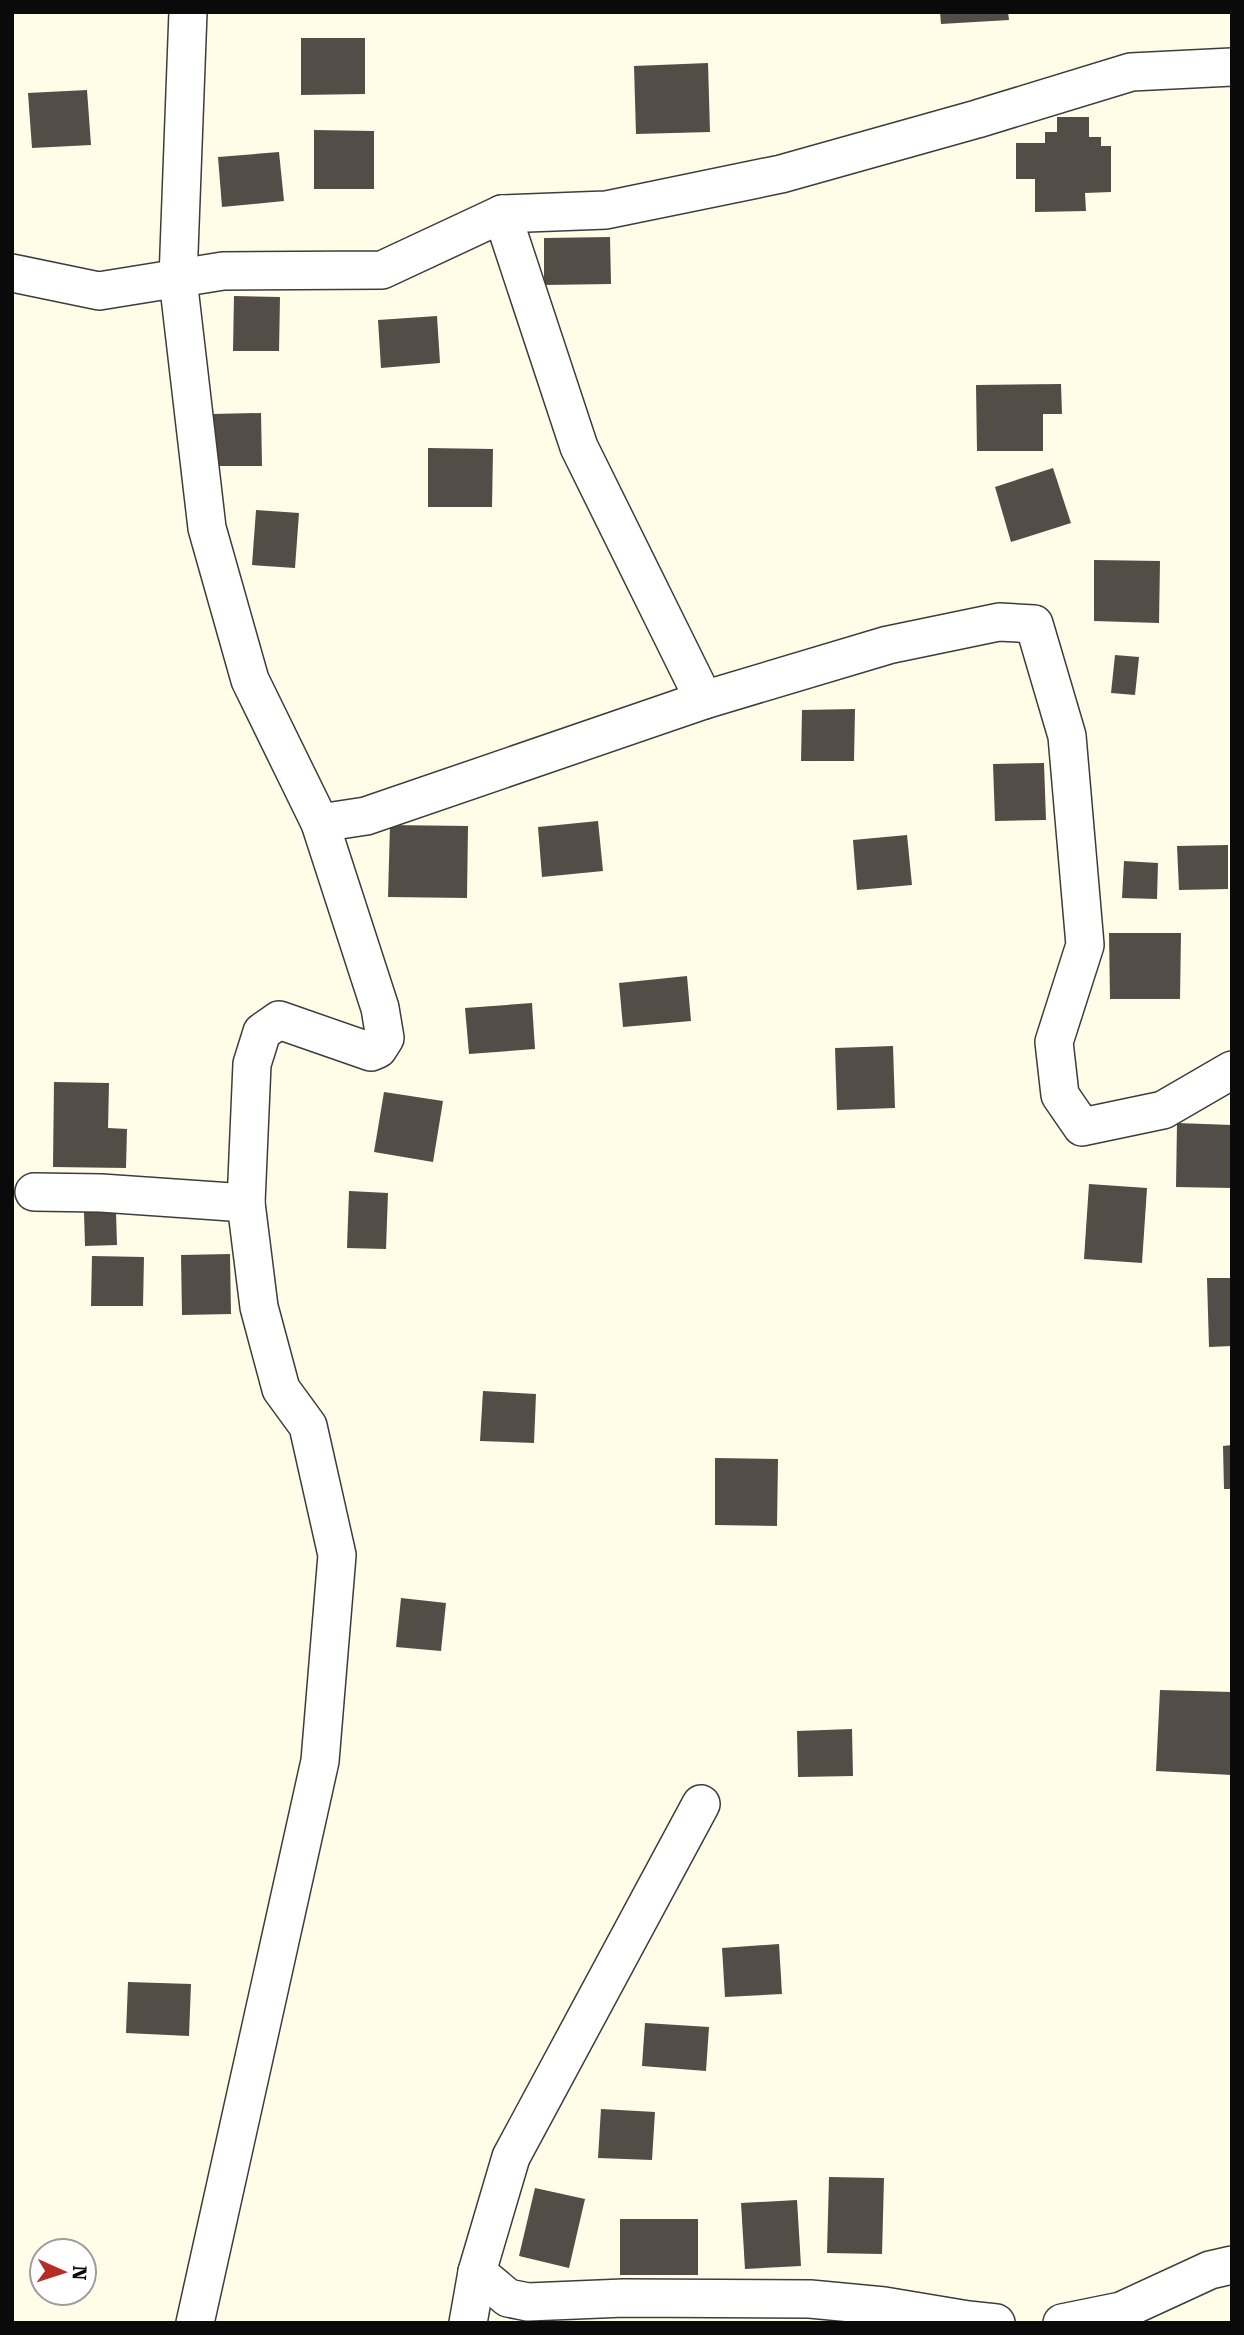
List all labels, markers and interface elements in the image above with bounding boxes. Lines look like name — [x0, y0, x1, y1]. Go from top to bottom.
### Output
north arrow — [28, 2237, 98, 2307]
text: N — [68, 2265, 91, 2281]

